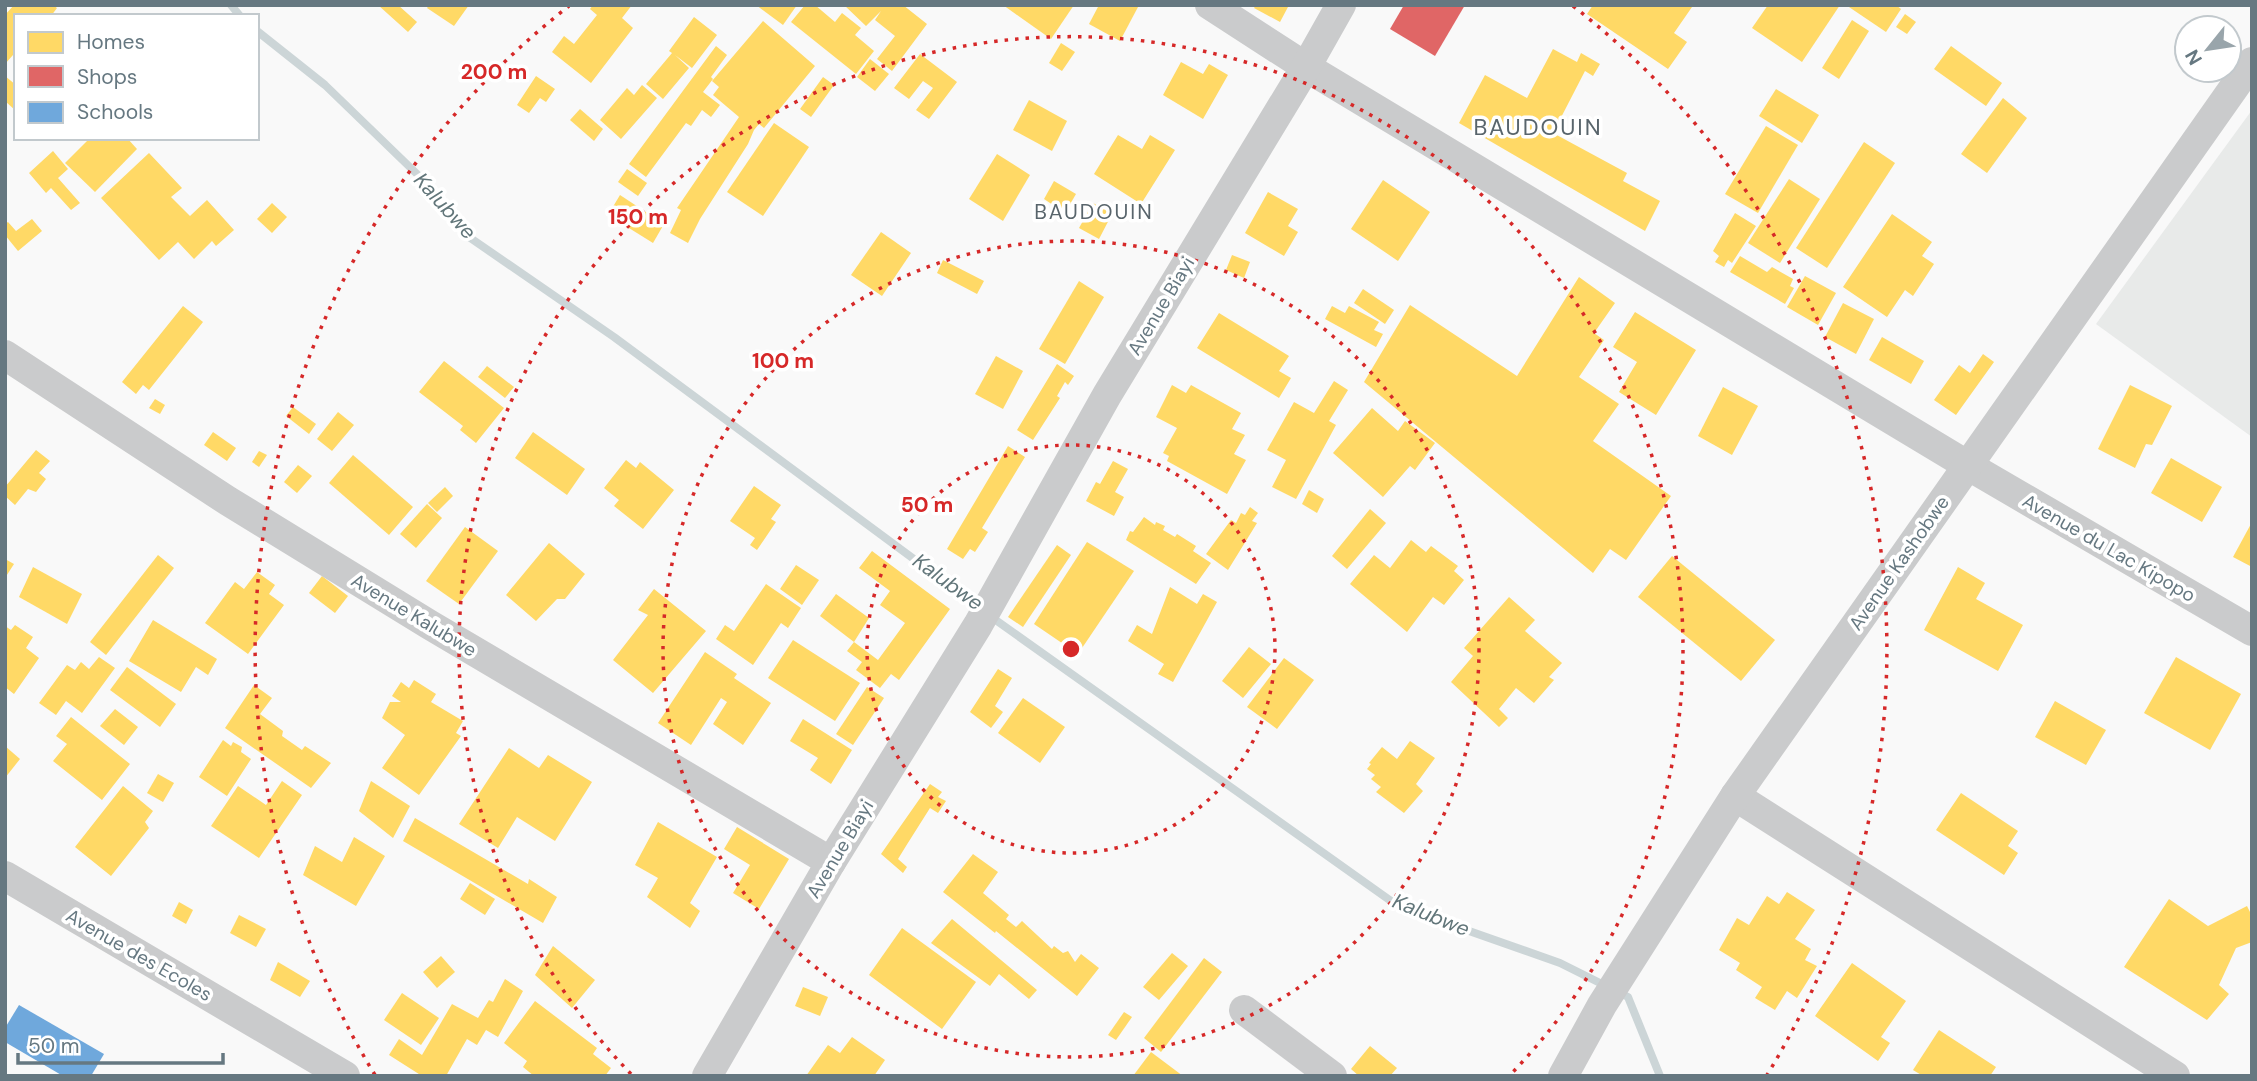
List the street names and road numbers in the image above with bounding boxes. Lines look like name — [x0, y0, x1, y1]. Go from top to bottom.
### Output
street label: Avenue Biayi — [1122, 252, 1200, 360]
street label: Avenue du Lac Kipopo — [2018, 488, 2200, 608]
street label: Avenue Kashobwe — [1843, 491, 1955, 635]
street label: Avenue Kalubwe — [347, 568, 481, 662]
street label: Avenue Biayi — [801, 795, 879, 903]
street label: Avenue des Ecoles — [62, 903, 216, 1007]

